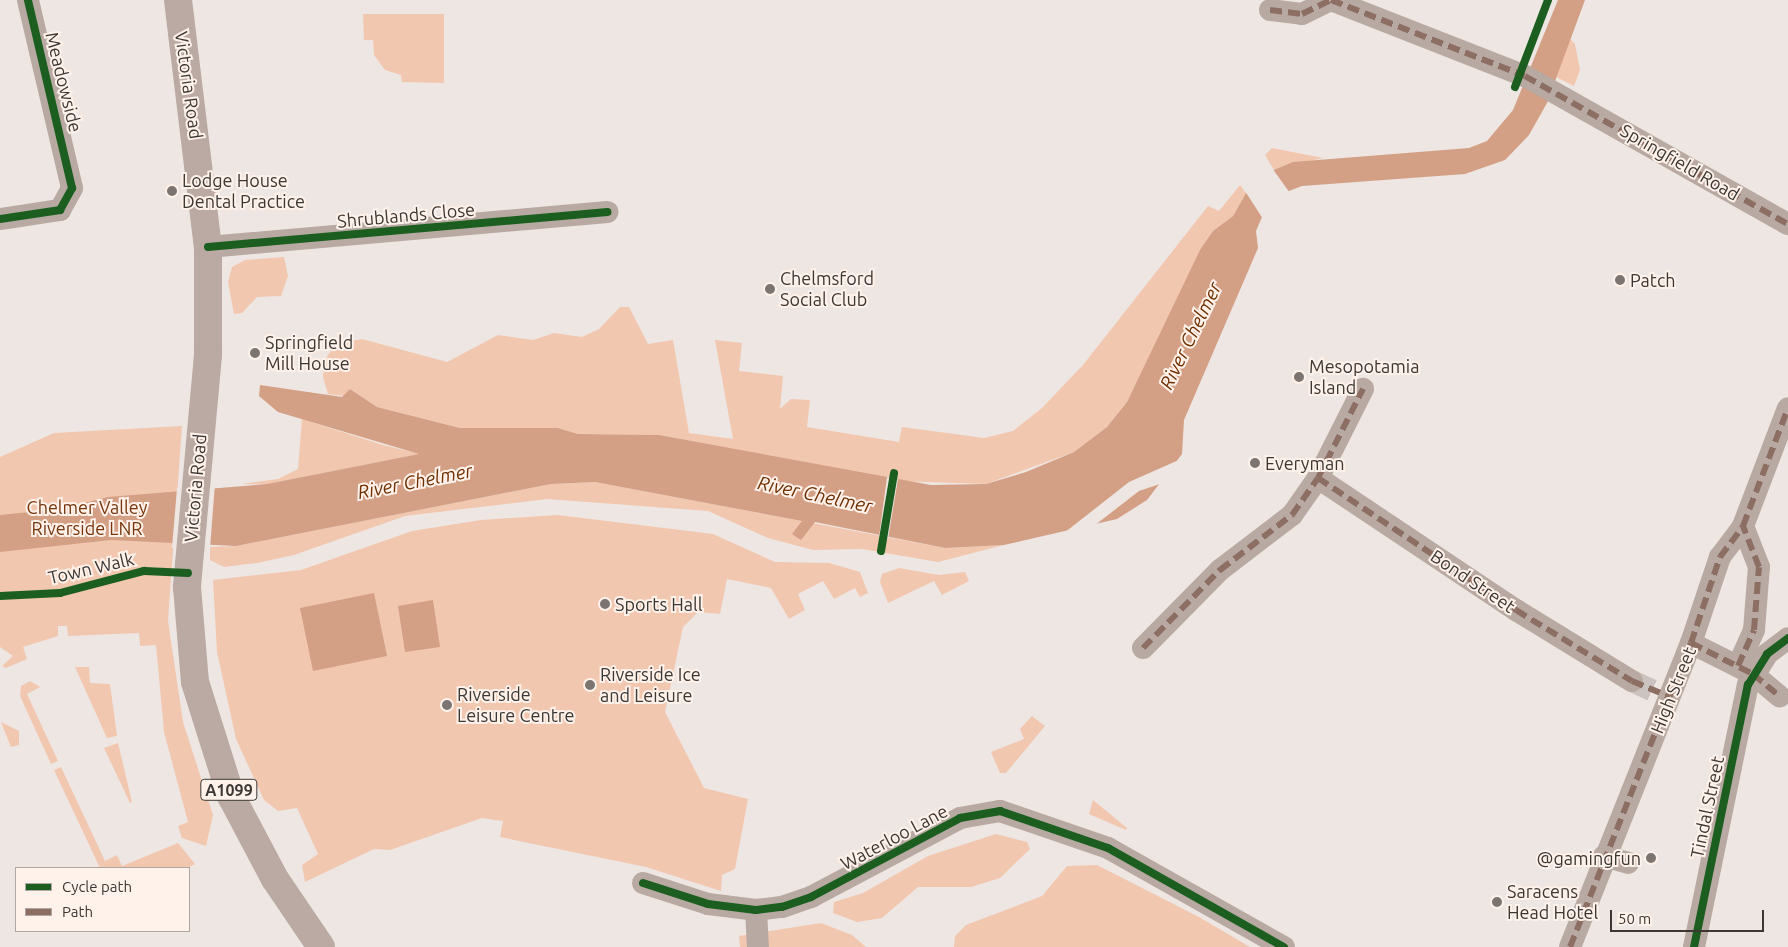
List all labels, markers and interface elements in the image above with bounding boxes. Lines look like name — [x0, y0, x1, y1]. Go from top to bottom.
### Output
street label: Meadowside — [41, 30, 87, 134]
street label: Victoria Road — [171, 30, 207, 140]
street label: Springfield Road — [1617, 119, 1743, 205]
place label: Lodge House Dental Practice — [182, 170, 305, 212]
marker: Lodge House Dental Practice — [166, 185, 178, 197]
street label: Shrublands Close — [336, 198, 476, 232]
place label: Chelmsford Social Club — [780, 268, 874, 310]
place label: Patch — [1630, 269, 1676, 291]
marker: Patch — [1614, 274, 1626, 286]
water label: River Chelmer — [1155, 279, 1227, 393]
marker: Chelmsford Social Club — [764, 283, 776, 295]
place label: Springfield Mill House — [265, 332, 353, 374]
marker: Springfield Mill House — [249, 347, 261, 359]
place label: Mesopotamia Island — [1309, 356, 1419, 398]
marker: Mesopotamia Island — [1293, 371, 1305, 383]
street label: Victoria Road — [180, 433, 210, 543]
place label: Everyman — [1265, 452, 1345, 474]
marker: Everyman — [1249, 457, 1261, 469]
water label: River Chelmer — [356, 460, 474, 504]
water label: River Chelmer — [756, 472, 874, 518]
park label: Chelmer Valley Riverside LNR — [27, 497, 147, 540]
street label: Bond Street — [1427, 545, 1519, 617]
street label: Town Walk — [46, 548, 136, 588]
place label: Sports Hall — [615, 593, 703, 615]
marker: Sports Hall — [599, 598, 611, 610]
street label: High Street — [1646, 643, 1700, 737]
place label: Riverside Ice and Leisure — [600, 664, 701, 706]
marker: Riverside Ice and Leisure — [584, 679, 596, 691]
place label: Riverside Leisure Centre — [457, 684, 574, 726]
marker: Riverside Leisure Centre — [441, 699, 453, 711]
street label: Tindal Street — [1686, 754, 1728, 860]
road number: A1099 — [200, 776, 258, 804]
street label: Waterloo Lane — [837, 800, 951, 874]
place label: @gamingfun — [1536, 847, 1641, 869]
marker: @gamingfun — [1645, 852, 1657, 864]
legend — [15, 867, 190, 932]
text: Cycle path — [62, 878, 132, 895]
place label: Saracens Head Hotel — [1507, 881, 1598, 924]
marker: Saracens Head Hotel — [1491, 896, 1503, 908]
scale bar — [1613, 900, 1767, 932]
text: Path — [62, 903, 93, 920]
text: 50 m — [1618, 910, 1651, 927]

